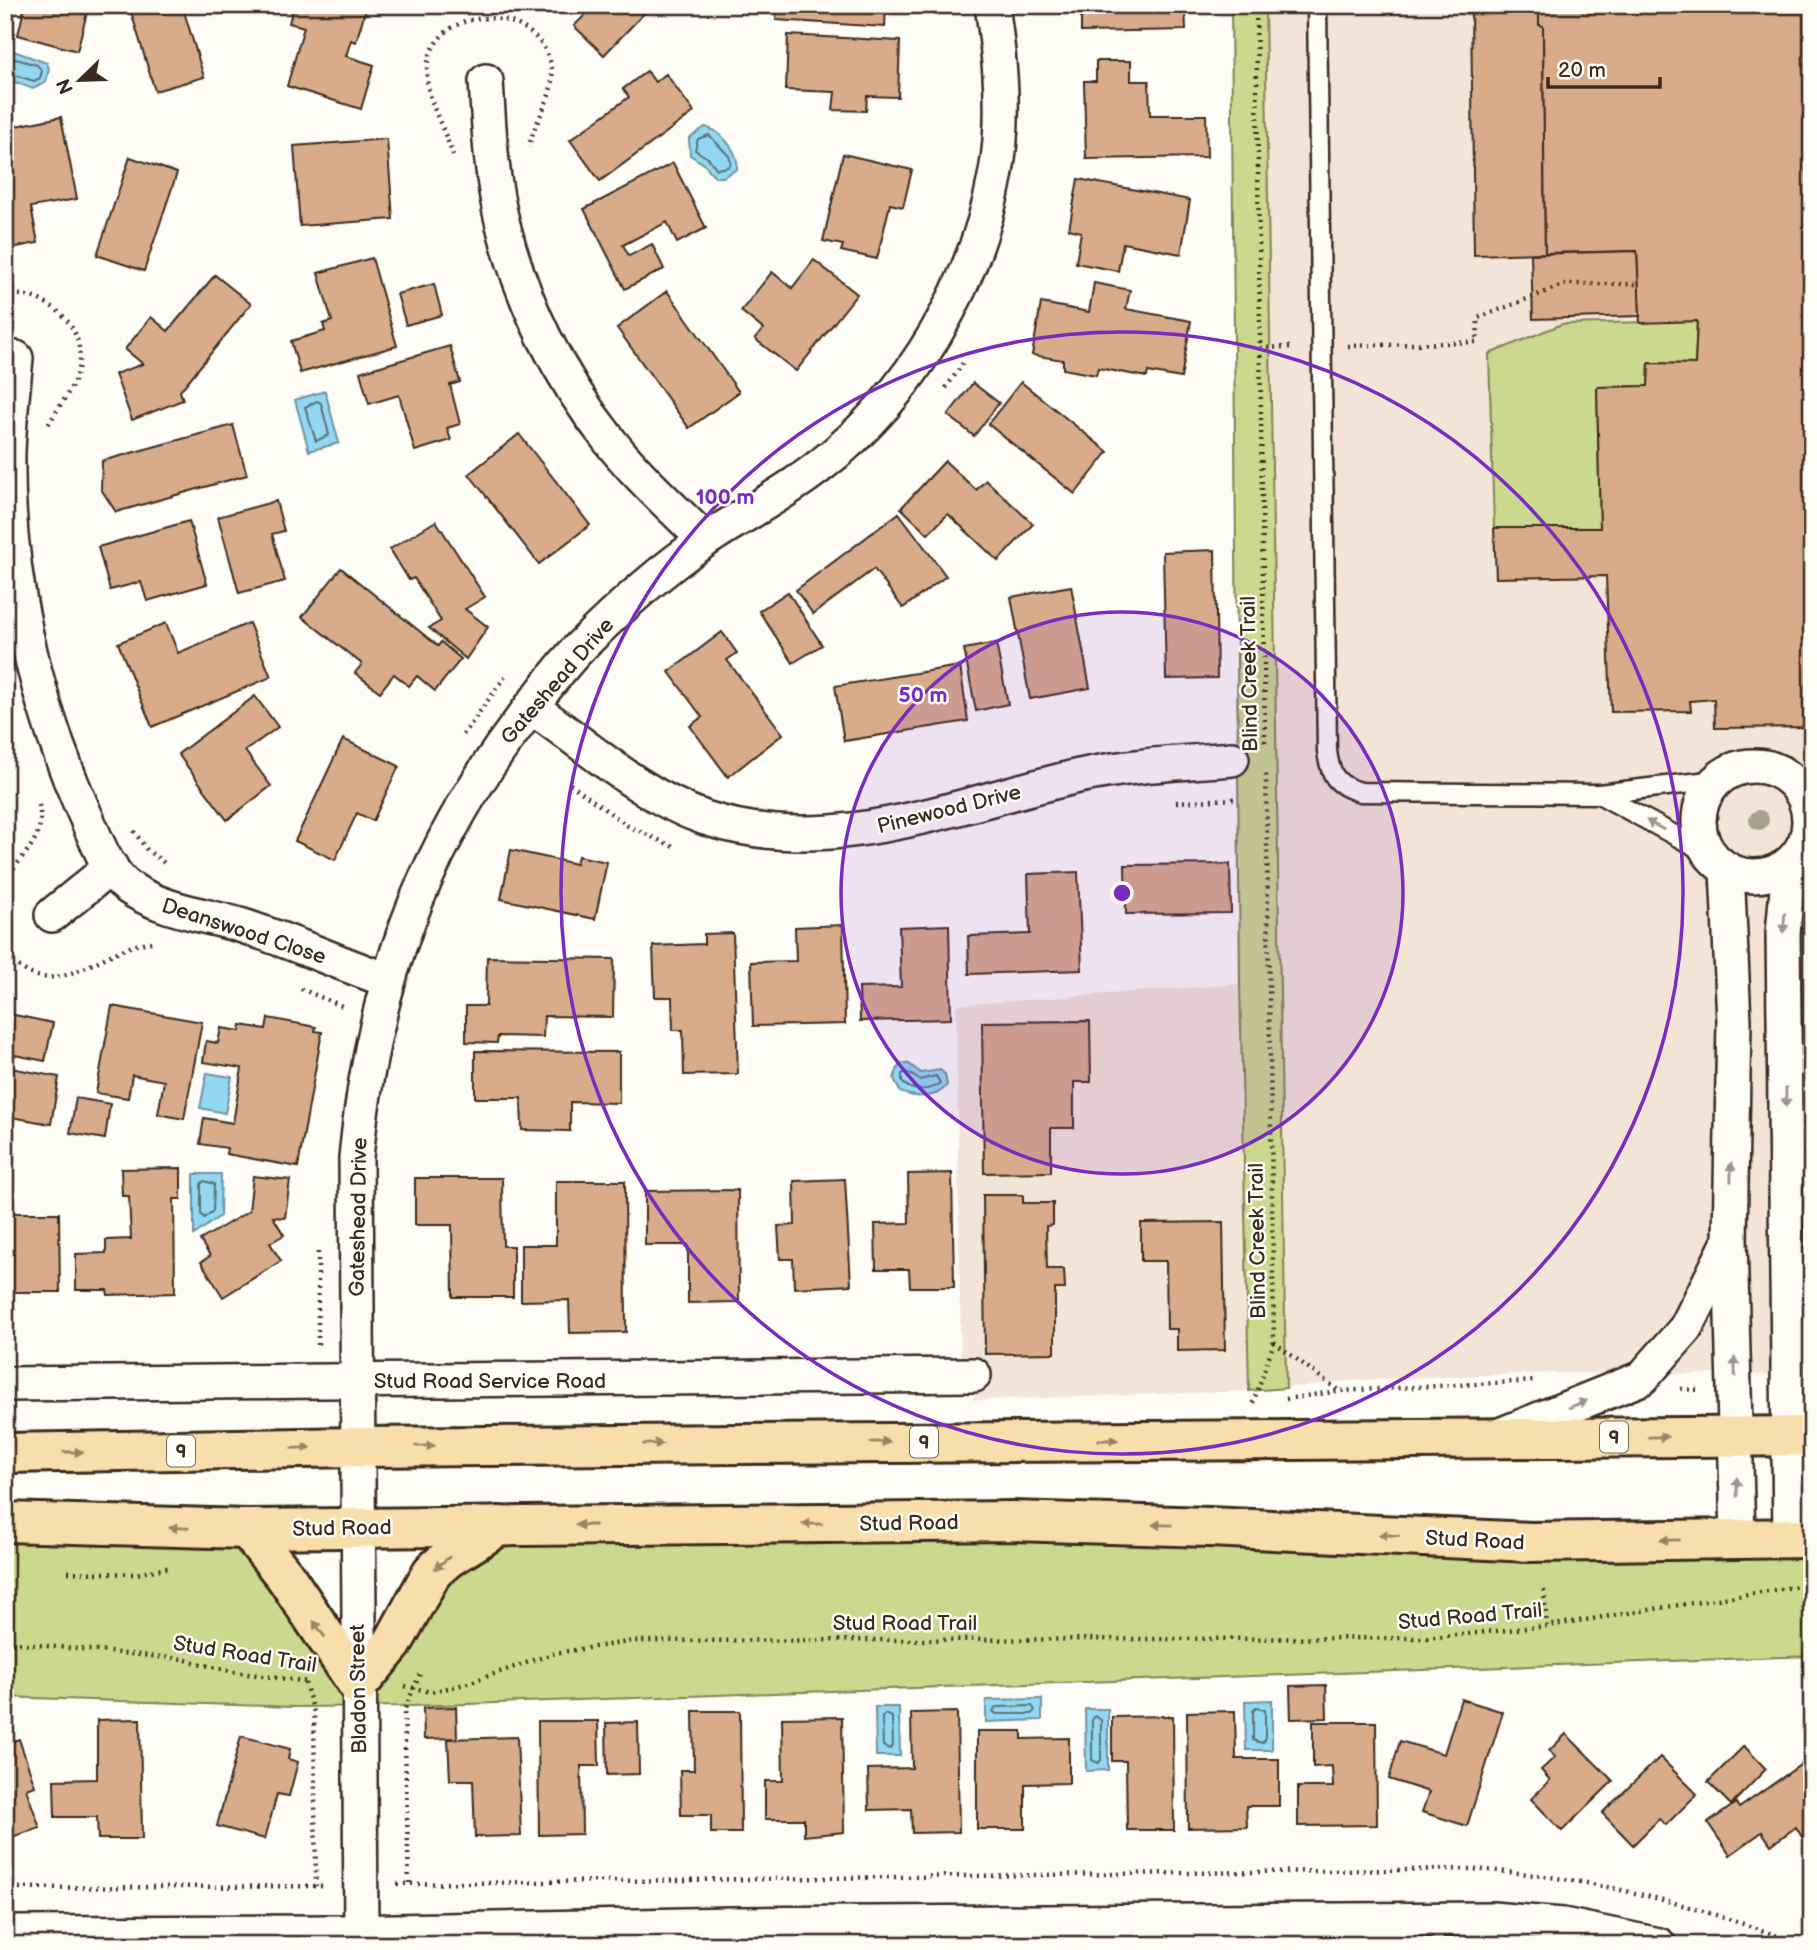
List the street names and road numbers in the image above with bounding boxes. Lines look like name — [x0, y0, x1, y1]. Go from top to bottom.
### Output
street label: Blind Creek Trail — [1236, 596, 1263, 752]
street label: Gateshead Drive — [496, 613, 619, 750]
street label: Pinewood Drive — [875, 780, 1024, 839]
street label: Deanswood Close — [159, 893, 329, 970]
street label: Gateshead Drive — [345, 1137, 372, 1297]
street label: Blind Creek Trail — [1244, 1163, 1271, 1319]
street label: Stud Road Service Road — [374, 1369, 606, 1394]
road number: 9 — [1600, 1422, 1628, 1452]
road number: 9 — [910, 1426, 938, 1458]
road number: 9 — [167, 1436, 195, 1466]
street label: Stud Road — [859, 1510, 959, 1537]
street label: Stud Road — [292, 1515, 392, 1542]
street label: Stud Road — [1425, 1525, 1525, 1556]
street label: Stud Road Trail — [1397, 1598, 1543, 1635]
street label: Stud Road Trail — [833, 1611, 977, 1636]
street label: Bladon Street — [345, 1623, 372, 1754]
street label: Stud Road Trail — [172, 1631, 318, 1678]

